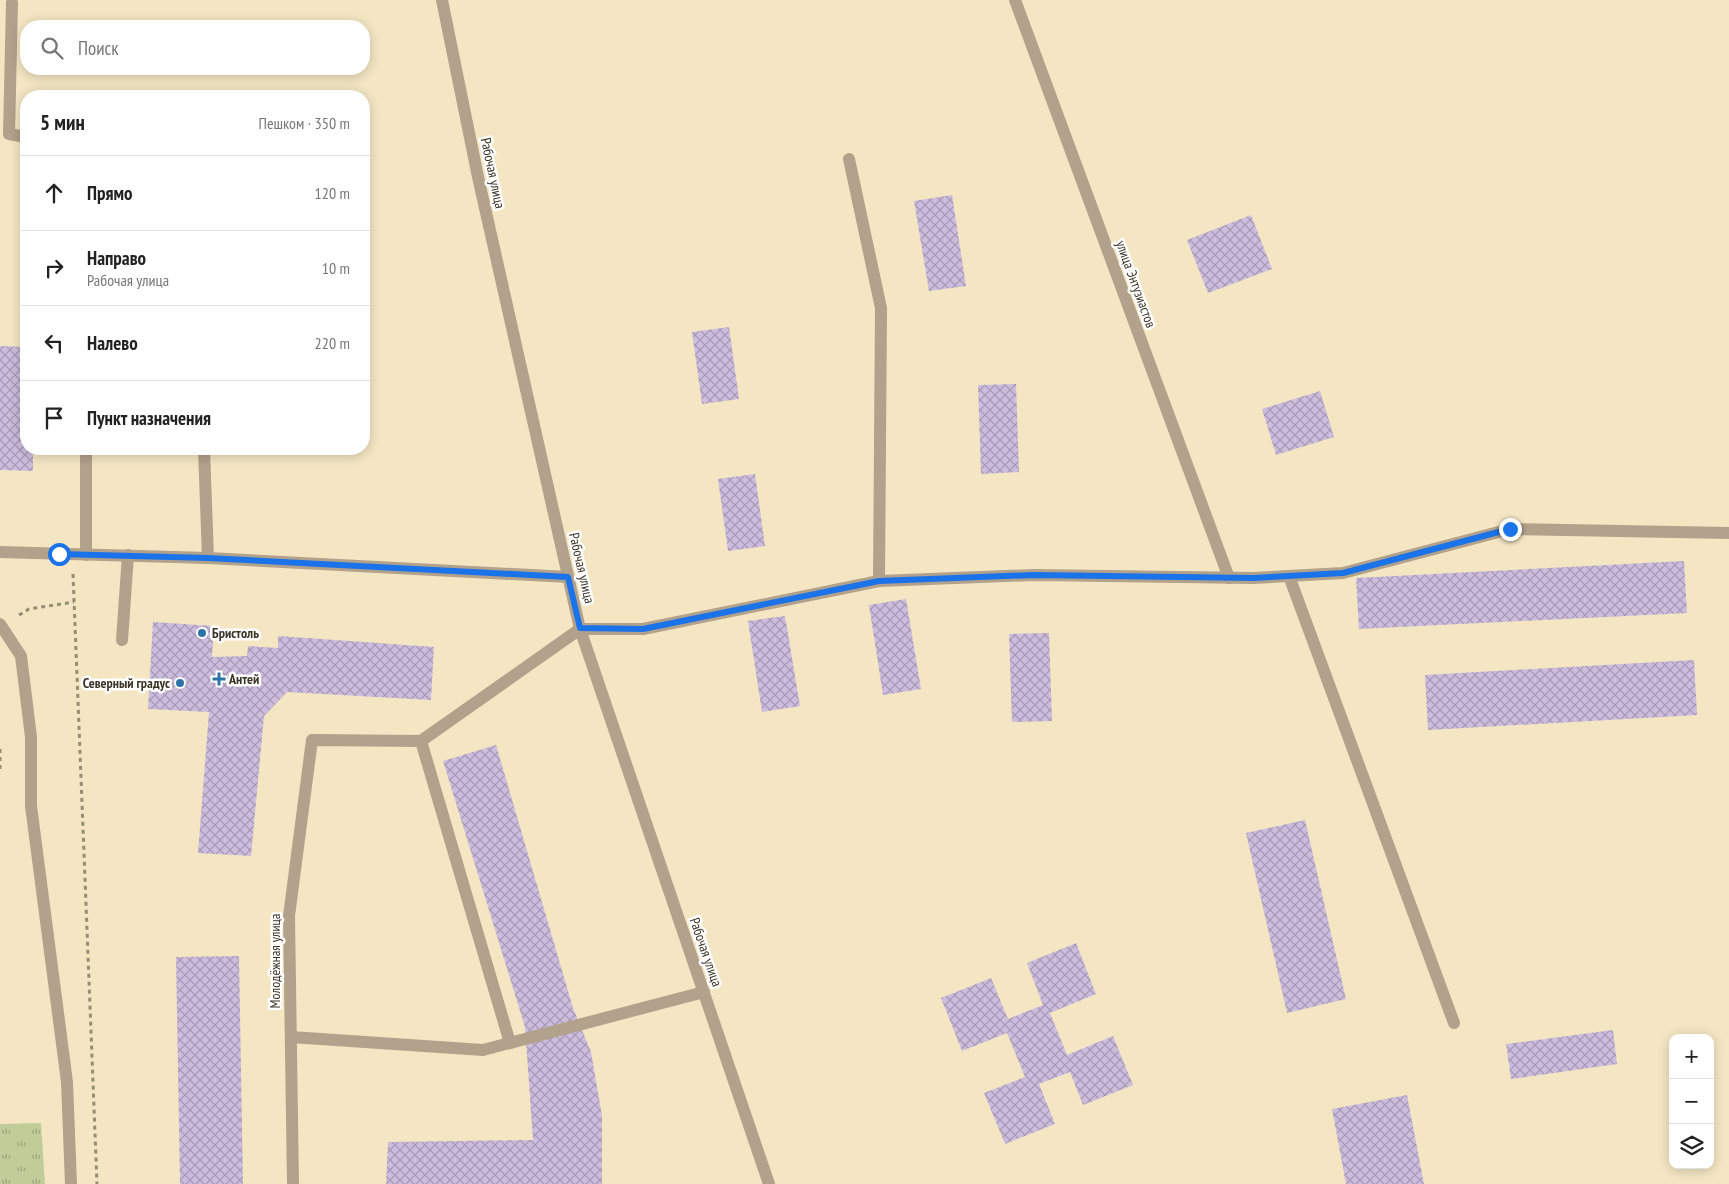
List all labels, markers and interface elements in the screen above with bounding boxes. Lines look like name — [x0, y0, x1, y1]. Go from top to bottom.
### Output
search box — [20, 20, 370, 75]
icon: search — [38, 34, 66, 62]
text: Поиск — [78, 36, 119, 60]
text: 5 мин — [40, 109, 85, 136]
text: Пешком · 350 m — [259, 113, 350, 133]
street label: Рабочая улица — [477, 136, 509, 210]
icon: ahead — [40, 179, 68, 207]
text: Прямо — [87, 181, 132, 205]
text: 120 m — [315, 183, 350, 203]
street label: улица Энтузиастов — [1112, 238, 1160, 330]
text: Направо — [87, 246, 146, 270]
icon: right — [40, 254, 68, 282]
text: 10 m — [322, 258, 350, 278]
text: Рабочая улица — [87, 270, 169, 290]
icon: left — [40, 329, 68, 357]
text: Налево — [87, 331, 138, 355]
text: 220 m — [315, 333, 350, 353]
icon: arrive — [40, 404, 68, 432]
text: Пункт назначения — [87, 406, 211, 430]
route end — [1499, 518, 1522, 541]
street label: Рабочая улица — [565, 531, 599, 605]
route start — [48, 543, 71, 566]
place label: Бристоль — [212, 624, 259, 642]
marker: Бристоль — [196, 627, 208, 639]
place label: Антей — [228, 670, 259, 688]
marker: Антей — [213, 673, 225, 685]
place label: Северный градус — [83, 674, 170, 692]
marker: Северный градус — [174, 677, 186, 689]
street label: Молодёжная улица — [266, 914, 284, 1008]
street label: Рабочая улица — [686, 915, 726, 989]
map controls — [1669, 1034, 1714, 1169]
button: + — [1669, 1034, 1714, 1079]
button: − — [1669, 1079, 1714, 1124]
button: layers — [1669, 1124, 1714, 1169]

